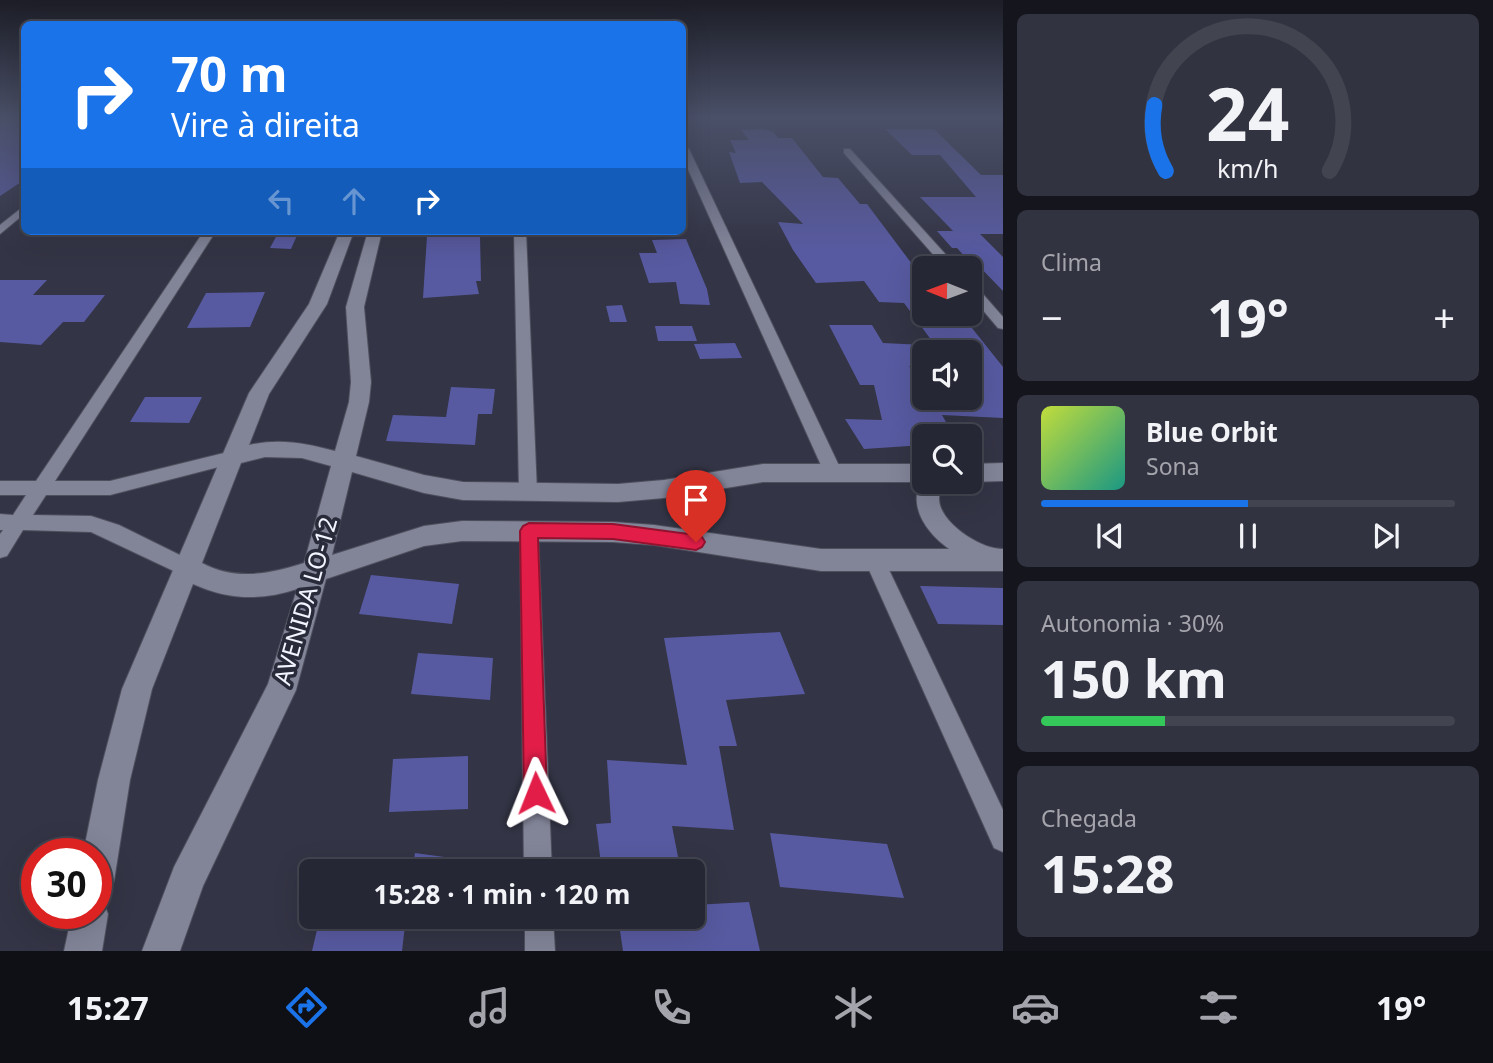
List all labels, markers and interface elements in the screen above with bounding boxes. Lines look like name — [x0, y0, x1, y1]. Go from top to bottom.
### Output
text: 70 m — [171, 40, 288, 106]
icon: right — [56, 49, 147, 140]
text: 24 — [1206, 63, 1290, 162]
text: Vire à direita — [171, 103, 360, 146]
text: km/h — [1217, 151, 1279, 185]
icon: left — [262, 182, 300, 220]
icon: ahead — [335, 182, 373, 220]
icon: right — [408, 182, 446, 220]
text: Clima — [1041, 246, 1102, 278]
north arrow — [912, 256, 982, 326]
map controls — [912, 256, 982, 494]
text: 19° — [1207, 281, 1289, 352]
text: − — [1041, 291, 1063, 343]
text: + — [1433, 291, 1455, 343]
button: sound — [912, 340, 982, 410]
text: Blue Orbit — [1146, 414, 1278, 450]
button: search — [912, 424, 982, 494]
text: Sona — [1146, 450, 1200, 482]
pin — [666, 470, 726, 542]
icon: arrive — [677, 481, 715, 519]
street label: AVENIDA LO-12 — [265, 513, 344, 688]
icon: previous — [1091, 517, 1129, 555]
icon: pause — [1229, 517, 1267, 555]
icon: next — [1367, 517, 1405, 555]
text: Autonomia · 30% — [1041, 607, 1224, 639]
text: 150 km — [1041, 642, 1227, 713]
position arrow — [499, 756, 573, 830]
text: Chegada — [1041, 802, 1137, 834]
text: 15:28 — [1041, 837, 1175, 908]
speed limit sign: 30 — [21, 838, 112, 929]
text: 15:28 · 1 min · 120 m — [374, 876, 630, 912]
icon: directions — [282, 983, 331, 1032]
icon: music — [465, 983, 514, 1032]
icon: phone — [647, 983, 696, 1032]
icon: climate — [829, 983, 878, 1032]
icon: car — [1011, 983, 1060, 1032]
icon: filters — [1194, 983, 1243, 1032]
text: 15:27 — [67, 986, 149, 1029]
text: 19° — [1376, 986, 1426, 1029]

